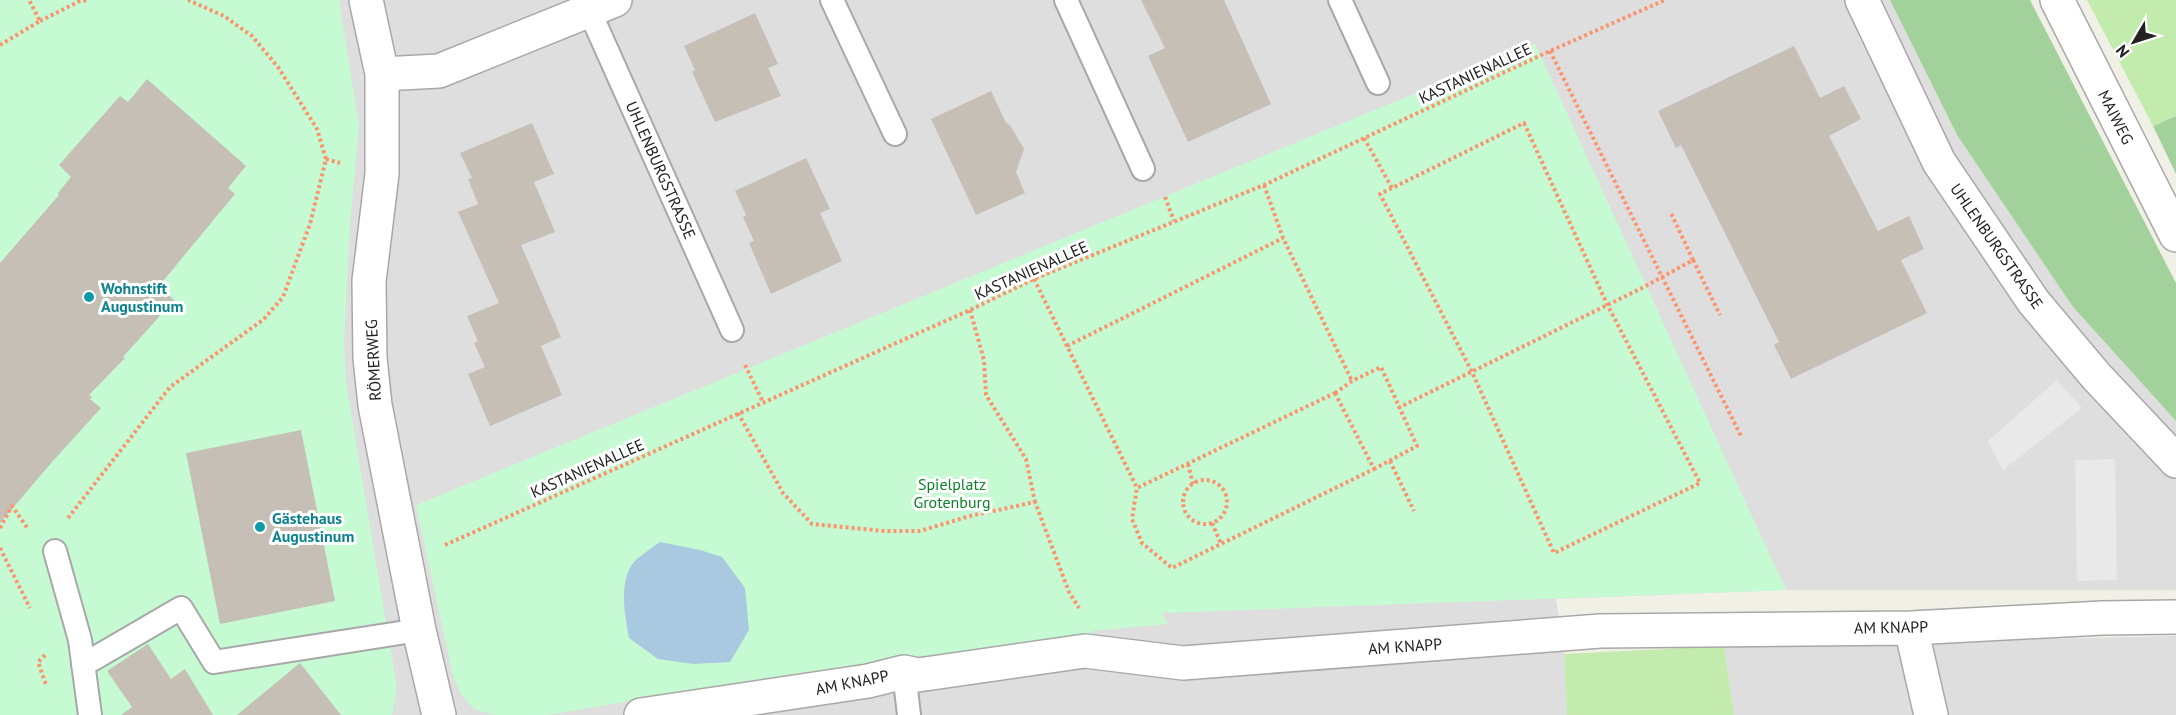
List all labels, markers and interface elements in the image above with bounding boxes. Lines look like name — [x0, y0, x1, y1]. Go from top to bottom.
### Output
north arrow — [2104, 12, 2164, 72]
street label: KASTANIENALLEE — [1415, 38, 1535, 108]
text: N — [2111, 41, 2133, 62]
street label: MAIWEG — [2094, 86, 2138, 148]
street label: UHLENBURGSTRASSE — [622, 98, 700, 242]
street label: UHLENBURGSTRASSE — [1946, 179, 2048, 313]
street label: KASTANIENALLEE — [971, 236, 1091, 304]
place label: Wohnstift Augustinum — [101, 278, 183, 316]
marker: Wohnstift Augustinum — [82, 290, 96, 304]
street label: RÖMERWEG — [361, 319, 385, 401]
street label: KASTANIENALLEE — [527, 434, 647, 502]
park label: Spielplatz Grotenburg — [913, 474, 991, 512]
place label: Gästehaus Augustinum — [272, 508, 354, 546]
marker: Gästehaus Augustinum — [253, 520, 267, 534]
street label: AM KNAPP — [1854, 616, 1928, 638]
street label: AM KNAPP — [1367, 633, 1443, 659]
street label: AM KNAPP — [814, 665, 890, 699]

